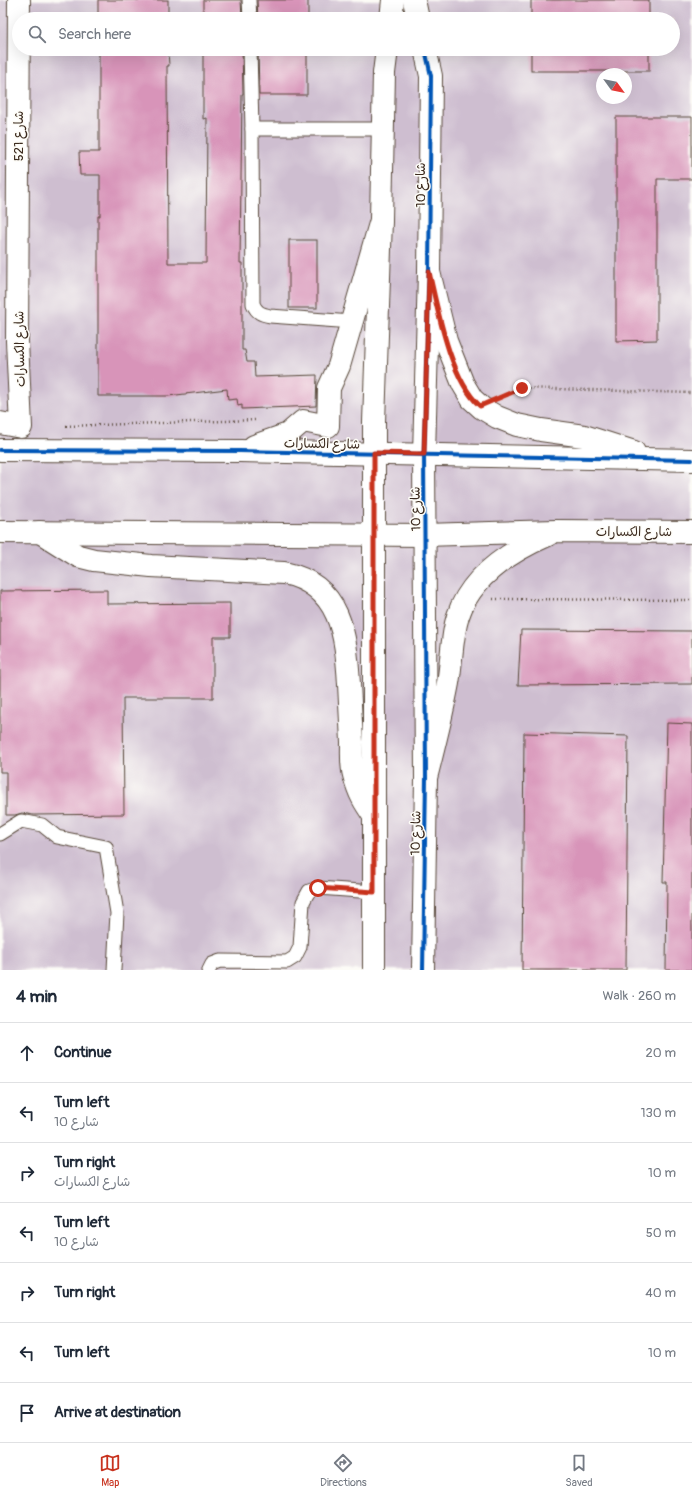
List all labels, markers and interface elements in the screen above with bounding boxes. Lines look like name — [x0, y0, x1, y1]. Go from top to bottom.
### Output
search box — [12, 12, 680, 56]
icon: search — [26, 23, 48, 45]
text: Search here — [58, 25, 131, 44]
north arrow — [596, 68, 632, 104]
street label: شارع 521 — [11, 111, 28, 161]
street label: شارع 10 — [413, 163, 430, 207]
street label: شارع الكسارات — [11, 311, 30, 387]
route end — [513, 379, 531, 397]
street label: شارع الكسارات — [284, 435, 360, 454]
street label: شارع 10 — [408, 486, 425, 532]
street label: شارع الكسارات — [596, 524, 672, 541]
street label: شارع 10 — [408, 810, 425, 856]
route start — [309, 879, 327, 897]
text: 4 min — [16, 986, 57, 1007]
text: Walk · 260 m — [602, 988, 676, 1004]
icon: ahead — [16, 1042, 38, 1064]
text: Continue — [54, 1043, 112, 1062]
text: 20 m — [645, 1045, 676, 1061]
text: Turn left — [54, 1093, 110, 1112]
icon: left — [16, 1102, 38, 1124]
text: 130 m — [640, 1105, 676, 1121]
text: شارع 10 — [54, 1114, 99, 1130]
text: Turn right — [54, 1153, 115, 1172]
icon: right — [16, 1162, 38, 1184]
text: 10 m — [648, 1165, 676, 1181]
text: شارع الكسارات — [54, 1174, 130, 1190]
text: Turn left — [54, 1213, 110, 1232]
icon: left — [16, 1222, 38, 1244]
text: 50 m — [646, 1225, 676, 1241]
text: شارع 10 — [54, 1234, 99, 1250]
icon: right — [16, 1282, 38, 1304]
text: Turn right — [54, 1283, 115, 1302]
text: 40 m — [645, 1285, 676, 1301]
icon: left — [16, 1342, 38, 1364]
text: Turn left — [54, 1343, 110, 1362]
text: 10 m — [648, 1345, 676, 1361]
icon: arrive — [16, 1402, 38, 1424]
text: Arrive at destination — [54, 1403, 181, 1422]
tab: Map — [99, 1452, 121, 1489]
tab: Directions — [320, 1452, 367, 1489]
tab: Saved — [565, 1452, 593, 1489]

